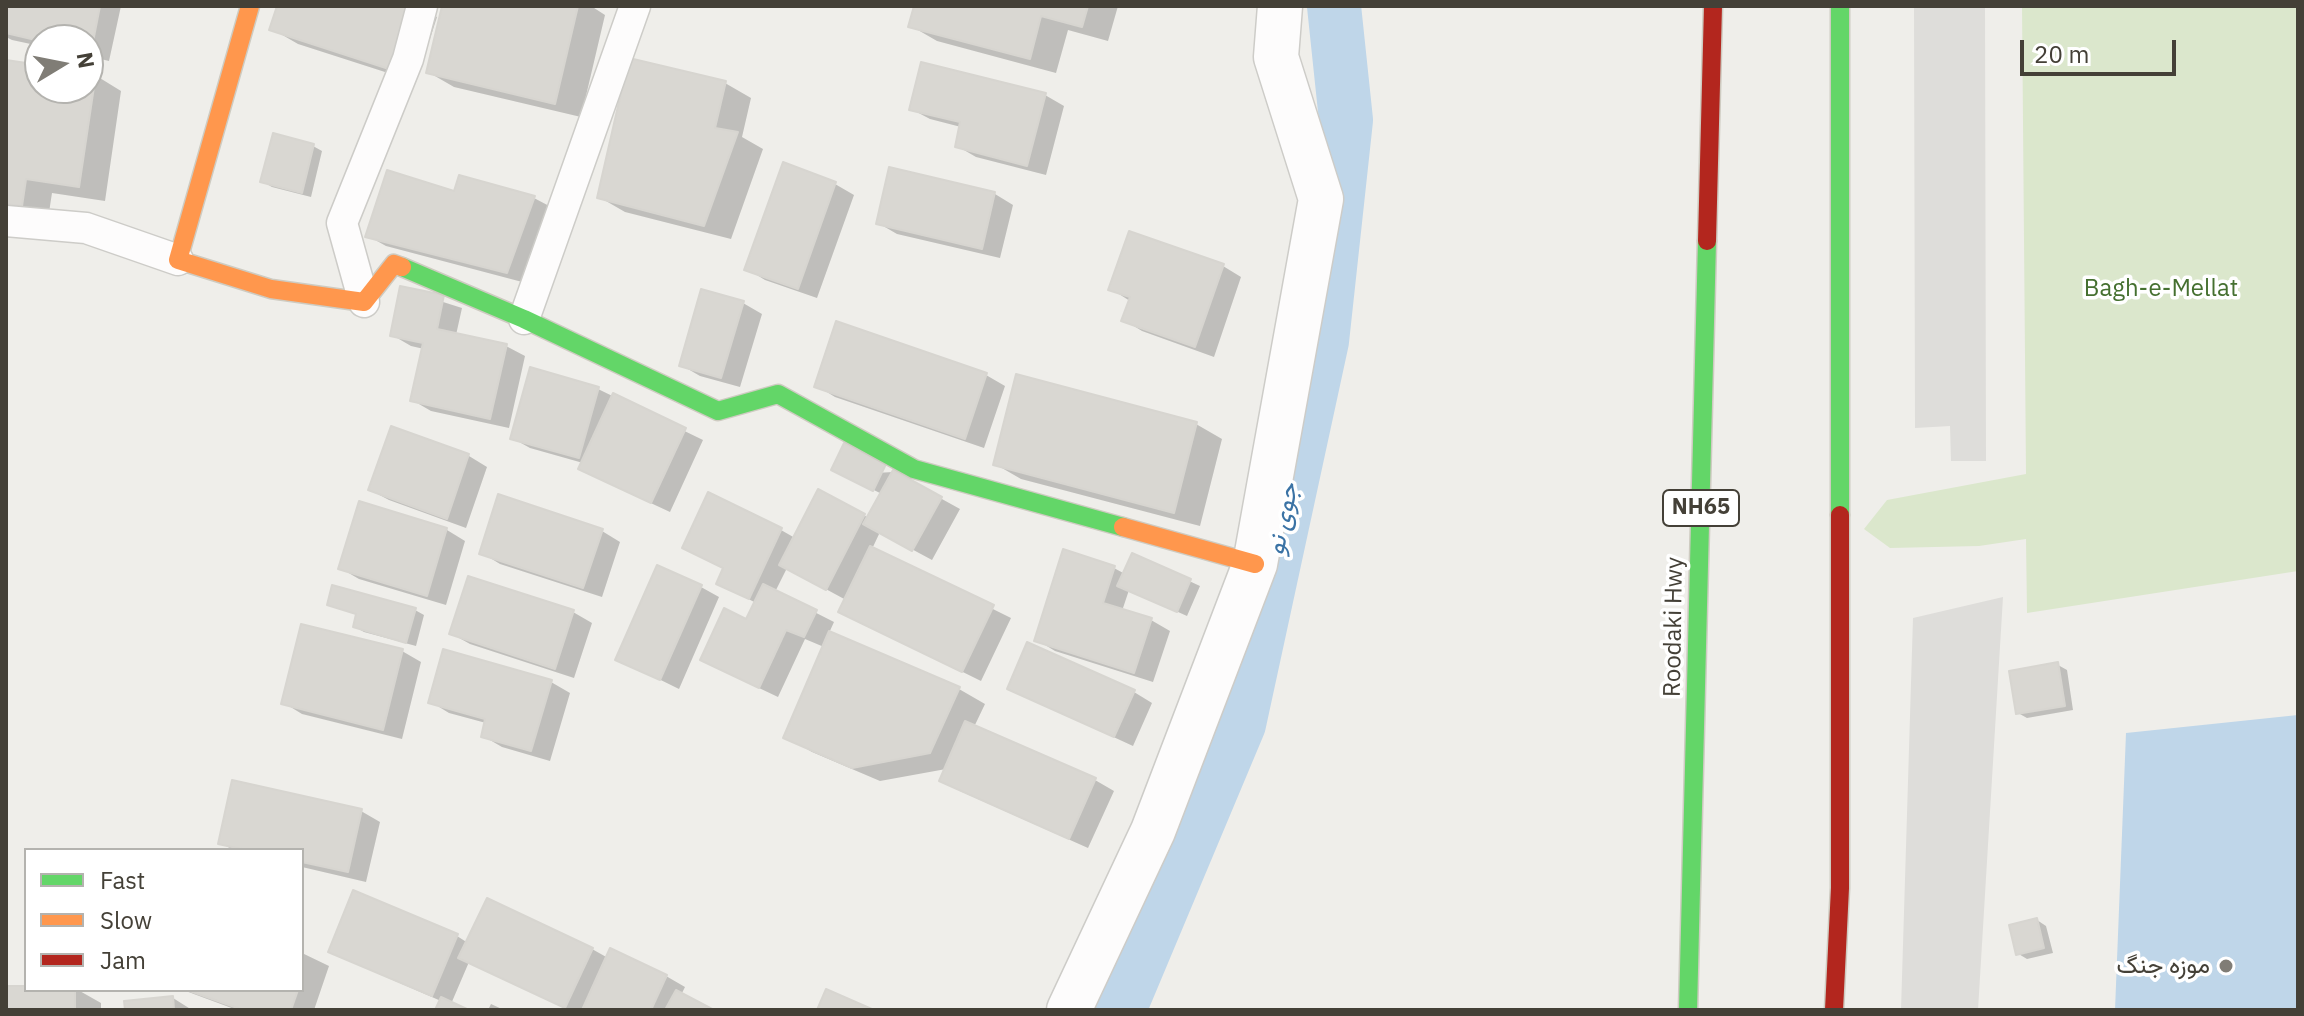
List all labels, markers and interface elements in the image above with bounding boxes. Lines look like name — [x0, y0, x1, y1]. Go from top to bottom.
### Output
north arrow — [24, 24, 104, 104]
scale bar — [2024, 24, 2180, 74]
text: 20 m — [2034, 38, 2089, 70]
text: N — [70, 50, 102, 70]
park label: Bagh-e-Mellat — [2084, 275, 2238, 303]
water label: جوی نو — [1260, 480, 1306, 558]
road number: NH65 — [1663, 490, 1739, 526]
street label: Roodaki Hwy — [1658, 557, 1690, 697]
legend — [24, 848, 304, 992]
text: Fast — [100, 864, 145, 896]
text: Slow — [100, 904, 152, 936]
text: Jam — [100, 944, 146, 976]
place label: موزه جنگ — [2117, 952, 2210, 980]
marker: موزه جنگ — [2217, 957, 2235, 975]

